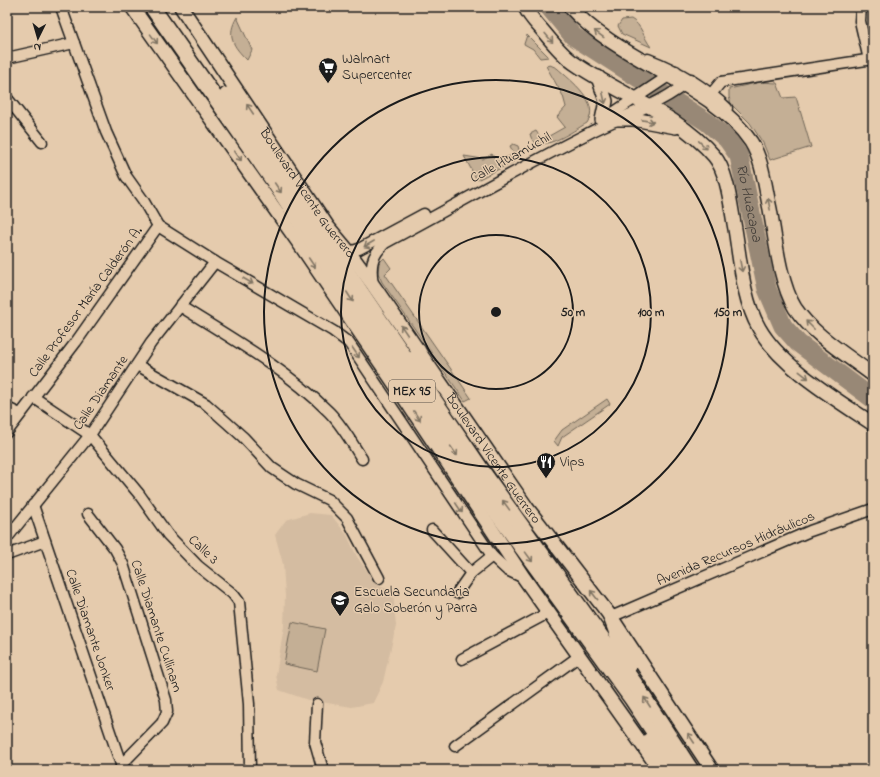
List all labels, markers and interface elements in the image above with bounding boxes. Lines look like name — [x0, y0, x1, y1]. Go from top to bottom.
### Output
north arrow — [18, 18, 58, 58]
one-way arrow — [594, 30, 605, 38]
one-way arrow — [544, 32, 553, 43]
one-way arrow — [150, 33, 158, 44]
text: N — [33, 39, 42, 55]
place label: Walmart Supercenter — [342, 49, 413, 86]
supermarket icon: Walmart Supercenter — [317, 56, 339, 84]
one-way arrow — [600, 92, 608, 105]
one-way arrow — [246, 104, 254, 115]
one-way arrow — [641, 118, 654, 126]
street label: Boulevard Vicente Guerrero — [254, 123, 361, 263]
street label: Calle Huamúchil — [467, 127, 555, 189]
one-way arrow — [698, 140, 708, 149]
one-way arrow — [234, 150, 242, 161]
water label: Río Huacapa — [730, 162, 768, 245]
one-way arrow — [274, 183, 282, 194]
one-way arrow — [764, 198, 772, 211]
street label: Calle Profesor María Calderón A. — [24, 222, 148, 382]
one-way arrow — [363, 240, 375, 248]
one-way arrow — [308, 257, 316, 268]
one-way arrow — [738, 259, 746, 272]
one-way arrow — [242, 278, 254, 286]
one-way arrow — [346, 291, 354, 303]
text: 50 m — [561, 304, 586, 322]
text: 100 m — [638, 304, 665, 322]
text: 150 m — [714, 304, 743, 322]
centre of rings — [489, 305, 503, 319]
one-way arrow — [805, 320, 815, 330]
one-way arrow — [400, 325, 408, 336]
one-way arrow — [352, 347, 360, 359]
street label: Calle Diamante — [68, 351, 134, 435]
one-way arrow — [798, 370, 809, 379]
road number: MEX 95 — [389, 380, 435, 402]
street label: Boulevard Vicente Guerrero — [440, 388, 546, 528]
one-way arrow — [413, 410, 421, 421]
one-way arrow — [450, 445, 458, 456]
restaurant icon: Vips — [535, 451, 557, 479]
place label: Vips — [559, 452, 585, 473]
one-way arrow — [502, 500, 511, 511]
one-way arrow — [455, 502, 463, 513]
street label: Avenida Recursos Hidráulicos — [654, 506, 818, 592]
street label: Calle 3 — [183, 530, 223, 570]
one-way arrow — [525, 551, 533, 562]
street label: Calle Diamante Cullinam — [125, 557, 187, 695]
street label: Calle Diamante Jonker — [59, 566, 121, 694]
place label: Escuela Secundaria Galo Soberón y Parra — [354, 582, 477, 620]
school or university icon: Escuela Secundaria Galo Soberón y Parra — [329, 589, 351, 617]
one-way arrow — [590, 590, 598, 601]
one-way arrow — [643, 697, 651, 708]
one-way arrow — [686, 732, 695, 743]

